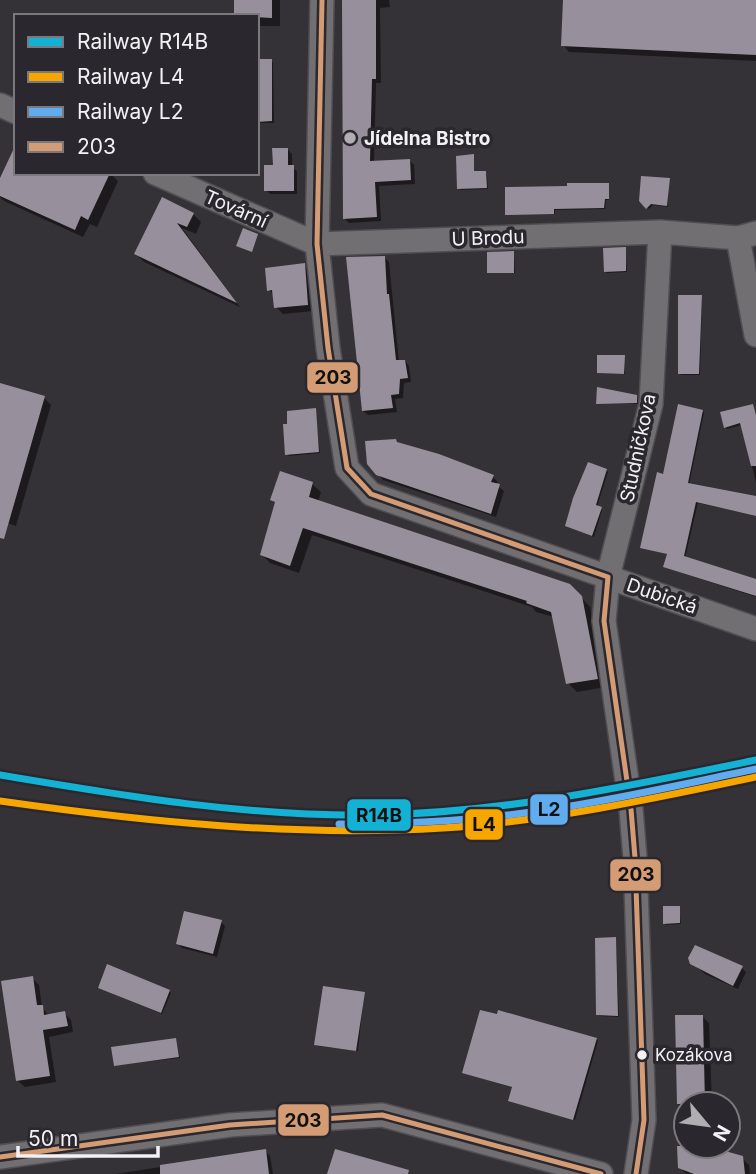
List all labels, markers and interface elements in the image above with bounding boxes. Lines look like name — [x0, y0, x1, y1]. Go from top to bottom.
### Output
legend — [14, 14, 259, 175]
text: Railway R14B — [77, 29, 208, 54]
text: Railway L4 — [77, 64, 184, 89]
text: Railway L2 — [77, 99, 183, 124]
place label: Jídelna Bistro — [364, 127, 490, 150]
marker: Jídelna Bistro — [342, 130, 358, 146]
text: 203 — [77, 134, 116, 159]
street label: Tovární — [201, 185, 271, 233]
street label: U Brodu — [451, 225, 525, 251]
line badge: 203 — [306, 361, 359, 394]
text: 203 — [314, 366, 352, 389]
street label: Studničkova — [615, 392, 661, 504]
street label: Dubická — [624, 573, 700, 619]
line badge: L2 — [529, 793, 569, 826]
line badge: R14B — [346, 798, 412, 832]
text: L2 — [538, 798, 560, 821]
text: R14B — [356, 804, 402, 827]
line badge: L4 — [464, 808, 504, 841]
text: L4 — [472, 813, 496, 836]
line badge: 203 — [609, 858, 662, 892]
text: 203 — [617, 863, 655, 886]
place label: Kozákova — [655, 1045, 732, 1065]
marker: Kozákova — [635, 1048, 649, 1062]
north arrow — [672, 1090, 742, 1160]
line badge: 203 — [277, 1103, 330, 1137]
text: 203 — [284, 1109, 322, 1132]
scale bar — [18, 1114, 158, 1158]
text: N — [708, 1121, 735, 1145]
text: 50 m — [28, 1126, 78, 1151]

